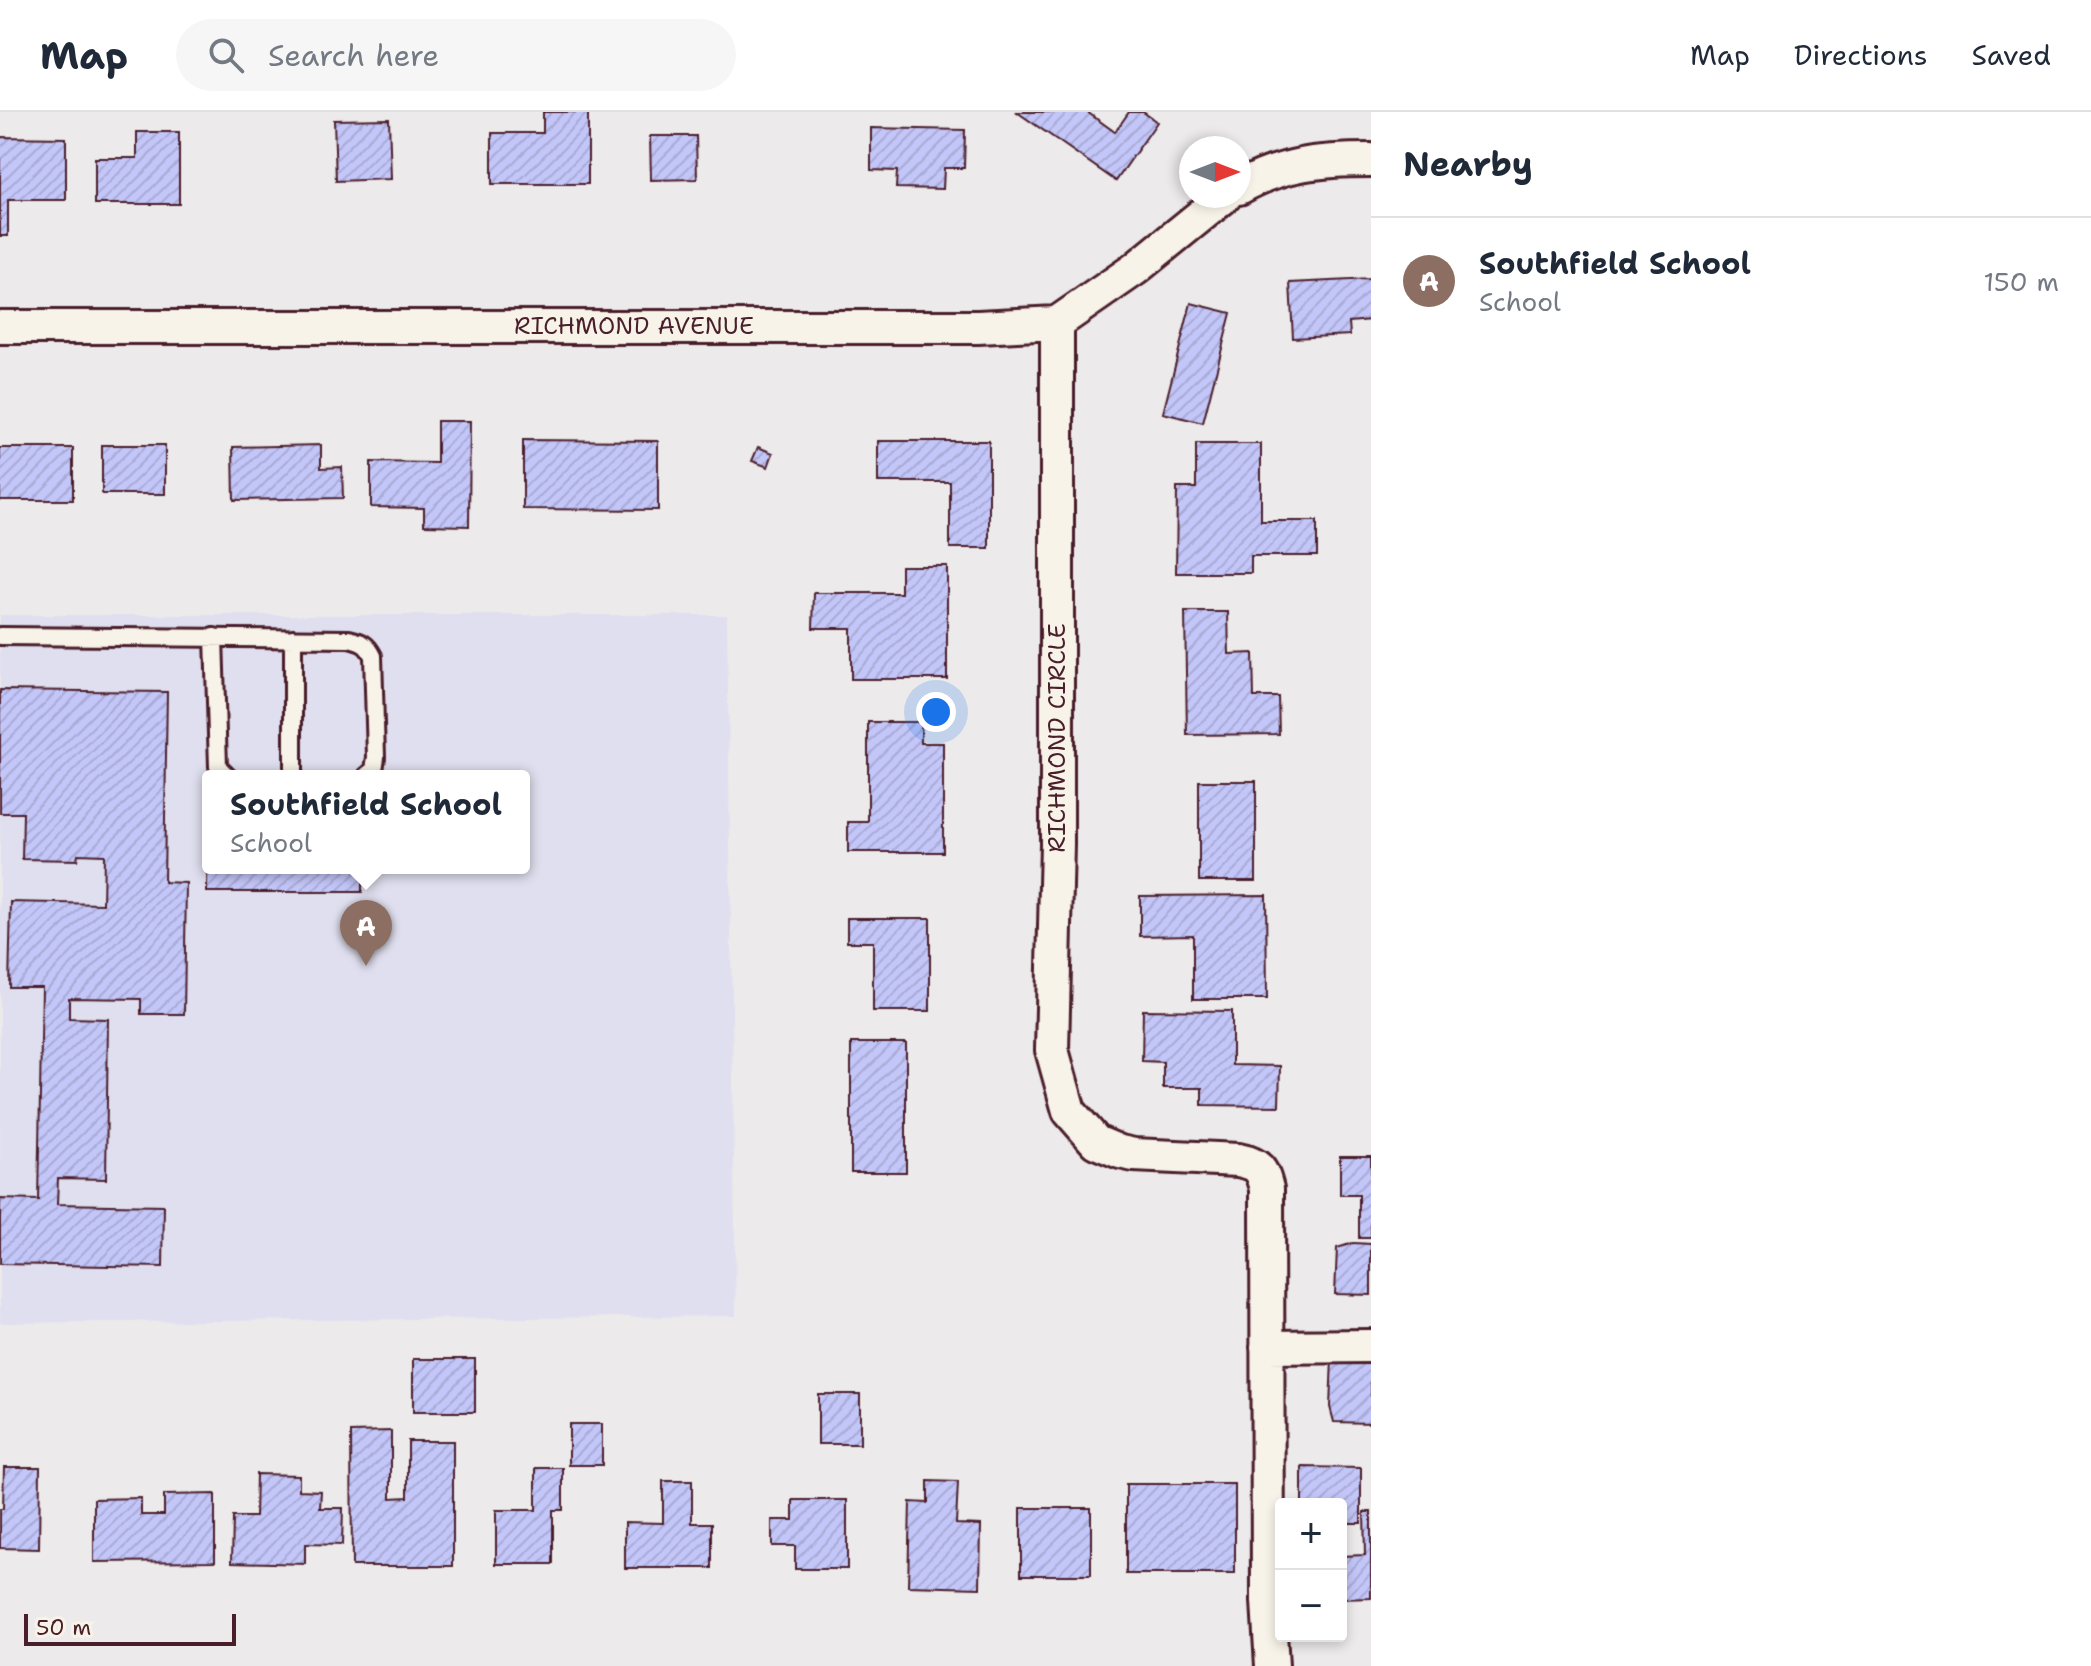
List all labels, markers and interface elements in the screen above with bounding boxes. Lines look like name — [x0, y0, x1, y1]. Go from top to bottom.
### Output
search box — [176, 19, 736, 91]
text: Map — [40, 30, 128, 81]
icon: search — [204, 33, 248, 77]
text: Search here — [268, 35, 439, 76]
text: Map — [1690, 36, 1750, 74]
text: Directions — [1794, 36, 1928, 74]
text: Saved — [1972, 36, 2051, 74]
north arrow — [1179, 136, 1251, 208]
text: Nearby — [1403, 141, 1533, 187]
text: Southfield School — [1479, 243, 1751, 284]
text: A — [1419, 264, 1439, 299]
text: 150 m — [1983, 264, 2059, 299]
text: School — [1479, 284, 1561, 319]
street label: RICHMOND AVENUE — [514, 310, 754, 342]
street label: RICHMOND CIRCLE — [1041, 623, 1073, 853]
your location — [916, 692, 956, 732]
popup — [202, 770, 530, 874]
text: Southfield School — [230, 784, 502, 825]
text: School — [230, 825, 312, 860]
pin: A — [340, 900, 392, 966]
map controls — [1275, 1498, 1347, 1642]
button: + — [1275, 1498, 1347, 1570]
button: − — [1275, 1570, 1347, 1642]
scale bar — [24, 1610, 236, 1646]
text: 50 m — [36, 1613, 91, 1642]

